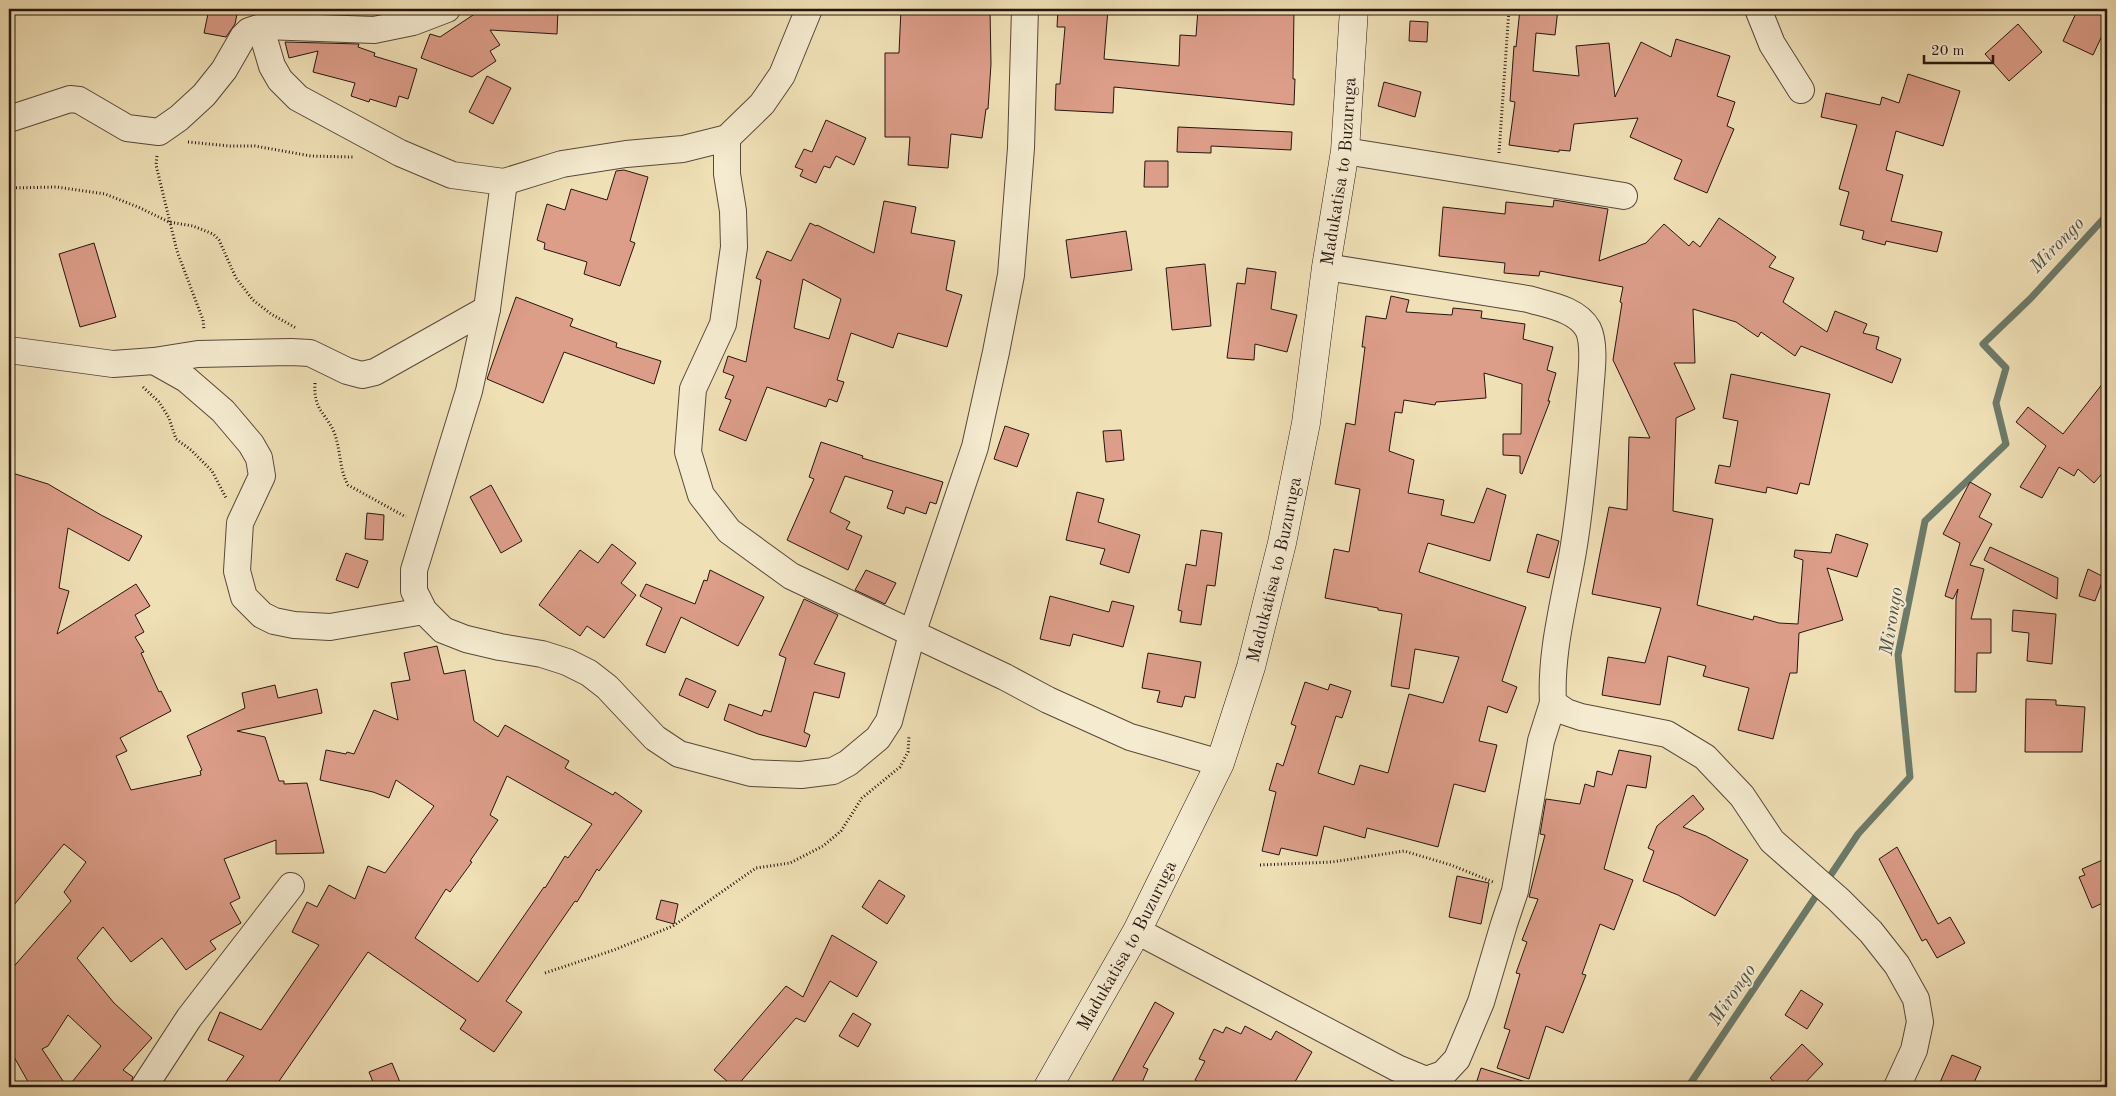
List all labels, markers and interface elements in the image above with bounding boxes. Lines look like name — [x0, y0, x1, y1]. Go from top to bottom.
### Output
scale bar — [1924, 32, 1992, 64]
text: 20 m — [1931, 44, 1965, 59]
street label: Madukatisa to Buzuruga — [1318, 77, 1360, 267]
water label: Mirongo — [2026, 214, 2089, 278]
street label: Madukatisa to Buzuruga — [1245, 475, 1305, 664]
water label: Mirongo — [1878, 586, 1907, 658]
street label: Madukatisa to Buzuruga — [1074, 858, 1180, 1034]
water label: Mirongo — [1705, 961, 1760, 1030]

